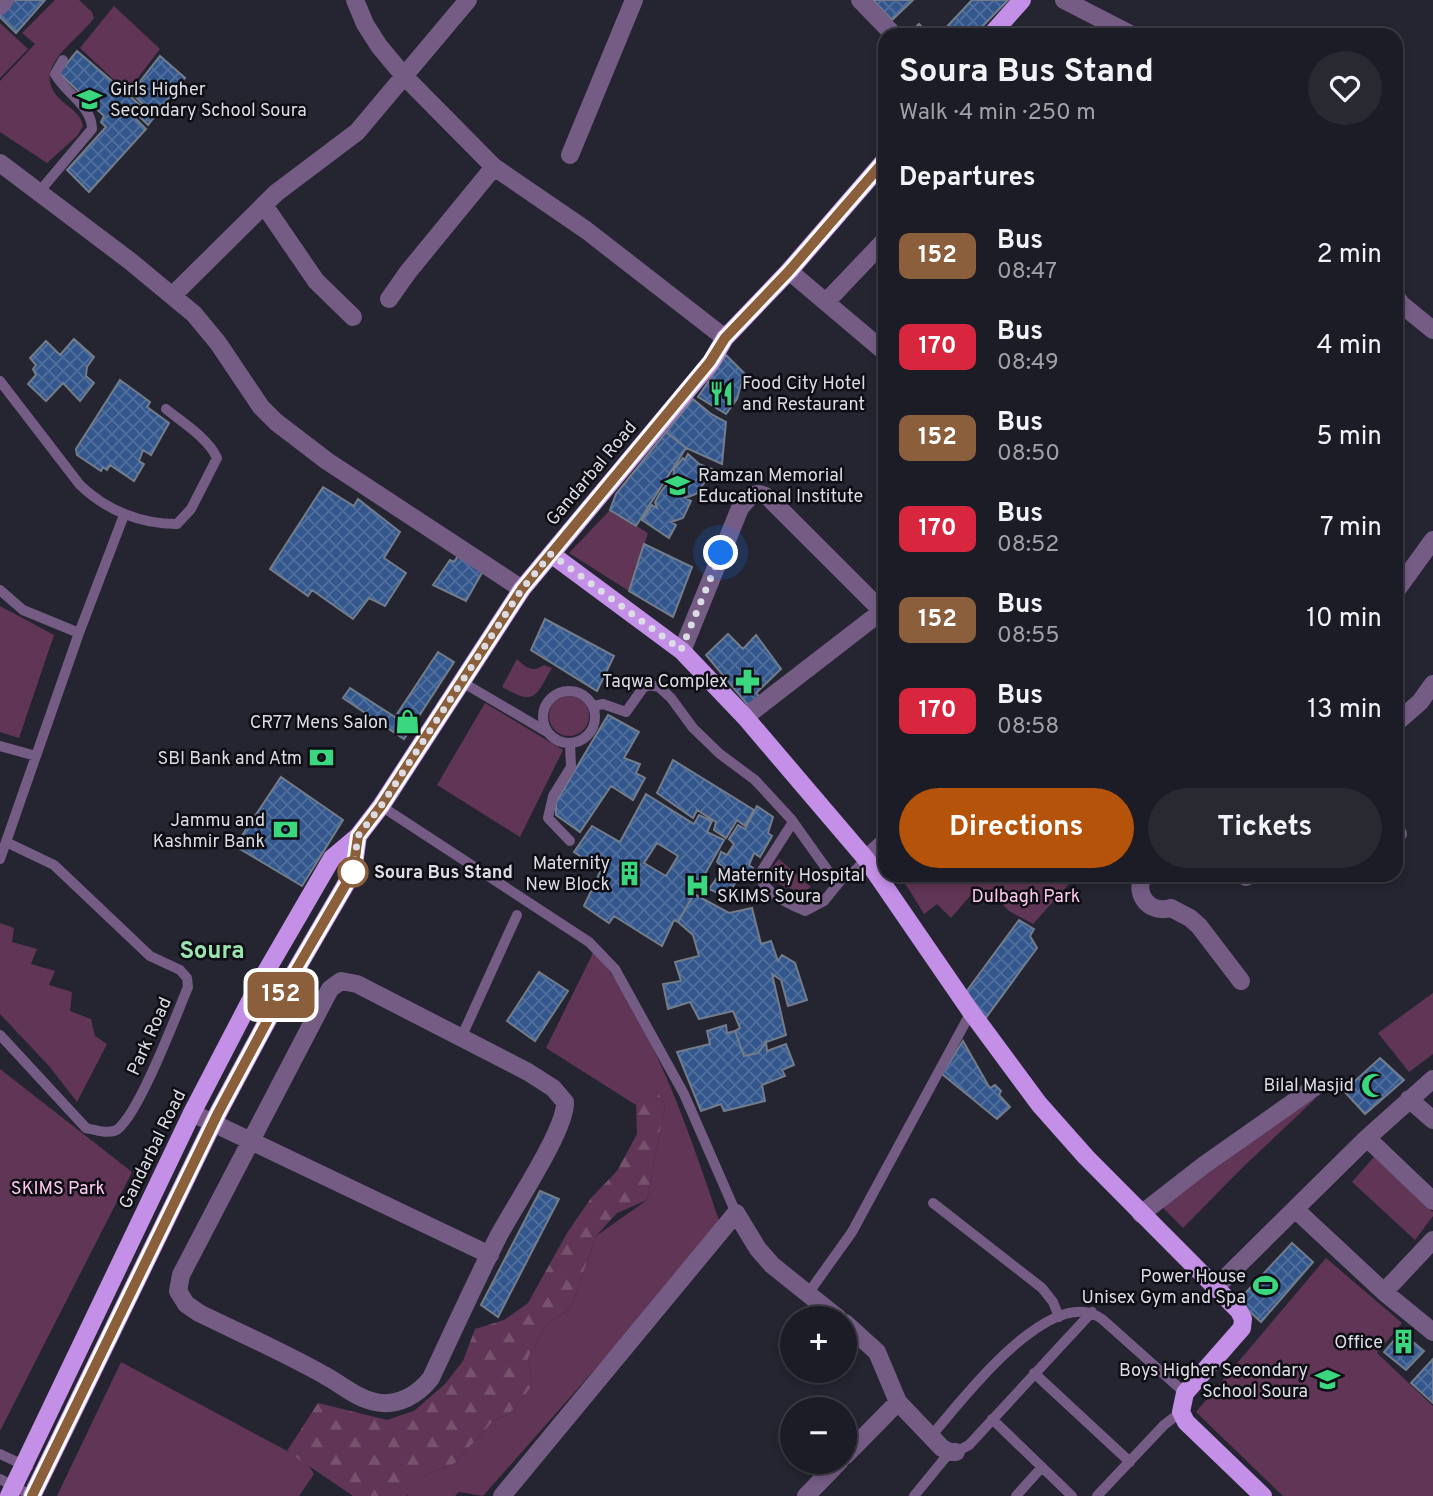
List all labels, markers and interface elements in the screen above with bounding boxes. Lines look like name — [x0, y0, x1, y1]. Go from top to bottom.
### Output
button: heart — [1308, 51, 1382, 125]
text: Soura Bus Stand — [899, 52, 1154, 94]
place label: Girls Higher Secondary School Soura — [110, 79, 307, 123]
school or university icon: Girls Higher Secondary School Soura — [76, 85, 104, 113]
text: Walk · 4 min · 250 m — [899, 99, 1096, 128]
text: Departures — [899, 162, 1036, 195]
text: Bus — [997, 225, 1043, 258]
text: 2 min — [1317, 239, 1382, 272]
text: 152 — [918, 241, 957, 271]
text: 08:47 — [997, 258, 1057, 287]
text: Bus — [997, 316, 1043, 349]
text: 4 min — [1316, 330, 1382, 363]
text: 170 — [918, 332, 957, 362]
text: 08:49 — [997, 349, 1059, 378]
place label: Food City Hotel and Restaurant — [742, 373, 866, 417]
restaurant icon: Food City Hotel and Restaurant — [708, 379, 736, 407]
text: Bus — [997, 407, 1043, 440]
street label: Gandarbal Road — [542, 417, 643, 531]
text: 5 min — [1316, 421, 1382, 454]
text: 152 — [918, 423, 957, 453]
text: 08:50 — [997, 440, 1060, 469]
place label: Ramzan Memorial Educational Institute — [698, 465, 863, 509]
school or university icon: Ramzan Memorial Educational Institute — [664, 471, 692, 499]
text: Bus — [997, 498, 1043, 531]
text: 7 min — [1320, 512, 1382, 545]
text: 170 — [918, 514, 957, 544]
text: 08:52 — [997, 531, 1059, 560]
your location — [703, 535, 738, 570]
text: Bus — [997, 589, 1043, 622]
text: 10 min — [1306, 603, 1382, 636]
text: 152 — [918, 605, 957, 635]
text: 08:55 — [997, 622, 1060, 651]
pharmacy icon: Taqwa Complex — [734, 667, 762, 695]
place label: Taqwa Complex — [602, 671, 728, 694]
text: Bus — [997, 680, 1043, 713]
text: 13 min — [1307, 694, 1382, 727]
text: 170 — [918, 696, 957, 726]
shop icon: CR77 Mens Salon — [394, 708, 422, 736]
place label: CR77 Mens Salon — [250, 712, 388, 735]
text: 08:58 — [997, 713, 1059, 742]
bank icon: SBI Bank and Atm — [308, 744, 336, 772]
place label: SBI Bank and Atm — [158, 748, 302, 771]
button: Directions — [899, 788, 1134, 868]
button: Tickets — [1148, 788, 1382, 868]
place label: Jammu and Kashmir Bank — [153, 810, 265, 854]
bank icon: Jammu and Kashmir Bank — [271, 816, 299, 844]
place label: Maternity New Block — [525, 853, 610, 897]
marker: Soura Bus Stand — [338, 857, 368, 887]
building icon: Maternity New Block — [616, 859, 644, 887]
place label: Soura Bus Stand — [374, 862, 513, 885]
place label: Maternity Hospital SKIMS Soura — [717, 865, 865, 909]
hospital icon: Maternity Hospital SKIMS Soura — [683, 871, 711, 899]
park label: Dulbagh Park — [972, 886, 1080, 909]
district label: Soura — [179, 937, 245, 967]
line badge: 152 — [241, 972, 321, 1018]
text: 152 — [262, 980, 300, 1010]
street label: Park Road — [123, 994, 178, 1079]
mosque icon: Bilal Masjid — [1360, 1071, 1388, 1099]
place label: Bilal Masjid — [1263, 1075, 1354, 1098]
street label: Gandarbal Road — [115, 1086, 192, 1213]
park label: SKIMS Park — [11, 1178, 105, 1201]
place label: Power House Unisex Gym and Spa — [1082, 1266, 1246, 1310]
sports icon: Power House Unisex Gym and Spa — [1252, 1272, 1280, 1300]
map controls — [780, 1306, 857, 1474]
button: + — [780, 1306, 857, 1383]
building icon: Office — [1389, 1328, 1417, 1356]
place label: Office — [1334, 1332, 1383, 1355]
place label: Boys Higher Secondary School Soura — [1119, 1360, 1308, 1404]
school or university icon: Boys Higher Secondary School Soura — [1314, 1366, 1342, 1394]
button: − — [780, 1397, 857, 1474]

